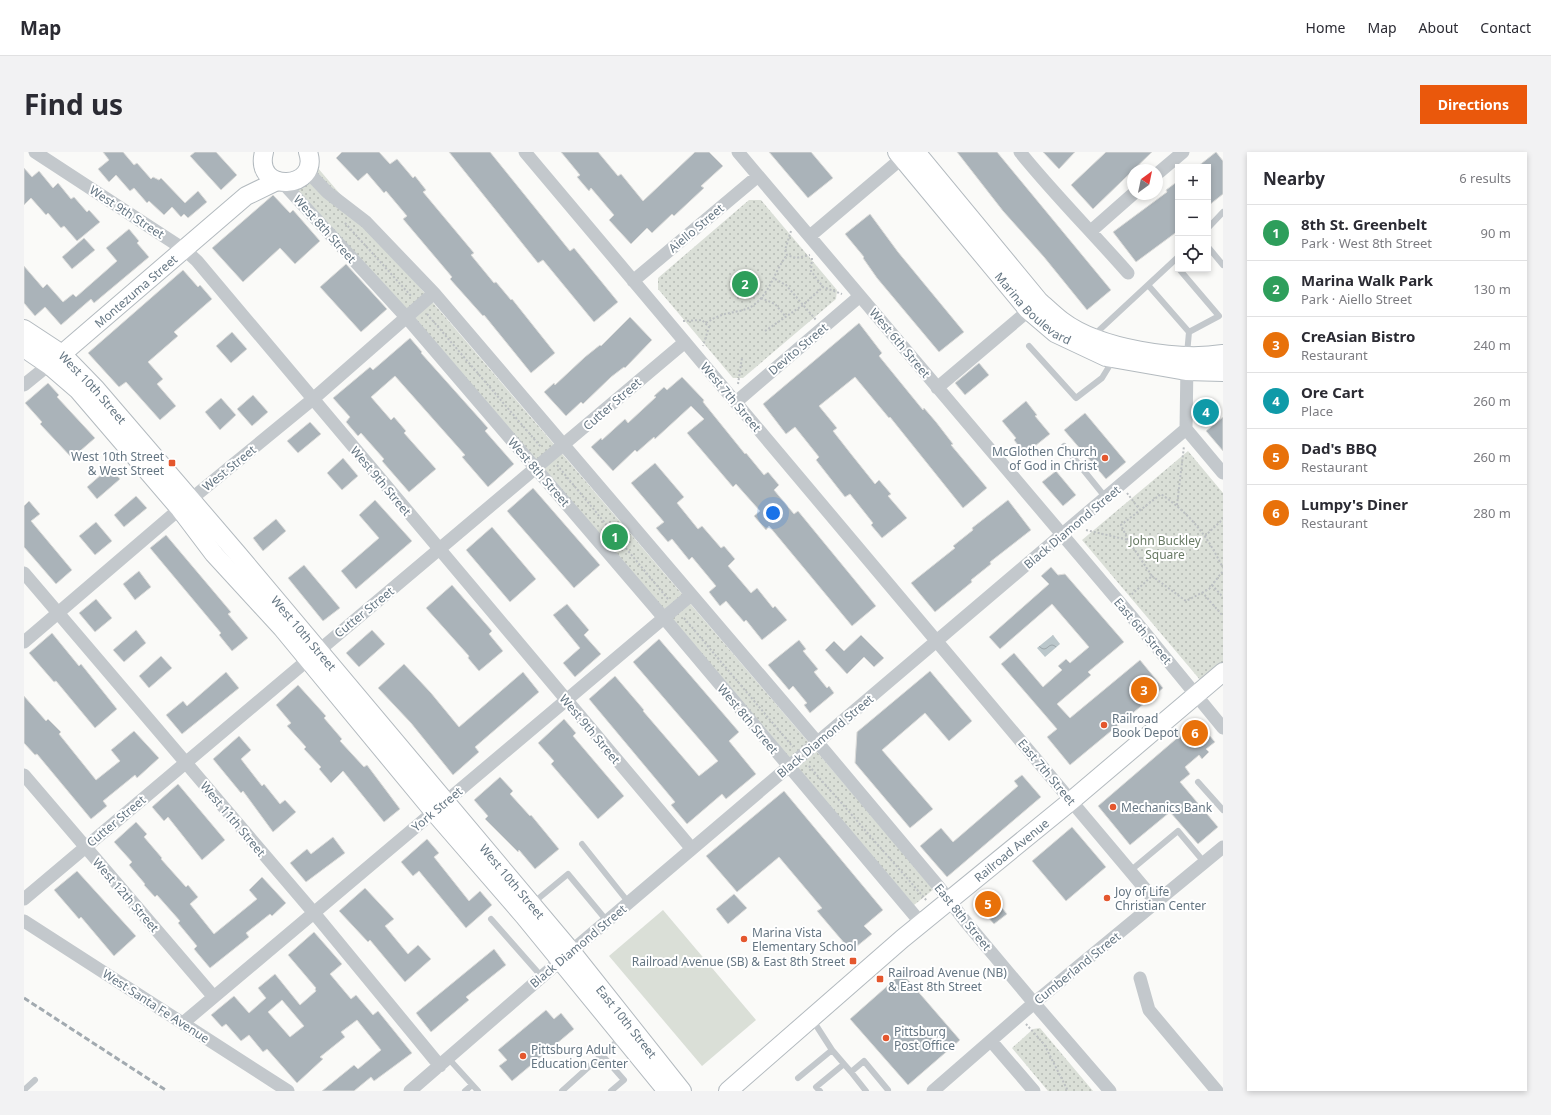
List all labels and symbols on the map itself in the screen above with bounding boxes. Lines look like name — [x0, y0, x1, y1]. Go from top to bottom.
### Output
north arrow — [1127, 164, 1163, 200]
street label: West 9th Street — [86, 181, 168, 243]
street label: West 8th Street — [290, 191, 361, 267]
street label: Aiello Street — [665, 199, 728, 256]
street label: Montezuma Street — [90, 250, 181, 331]
street label: Marina Boulevard — [991, 268, 1074, 348]
pin: 2 — [732, 269, 758, 299]
street label: West 6th Street — [866, 305, 935, 382]
street label: Devito Street — [765, 319, 832, 379]
street label: West 10th Street — [55, 347, 131, 428]
street label: West 7th Street — [697, 359, 766, 436]
street label: Cutter Street — [579, 374, 645, 434]
pin: 4 — [1193, 397, 1219, 427]
street label: West 8th Street — [504, 434, 574, 511]
street label: West Street — [199, 441, 260, 495]
street label: West 9th Street — [347, 443, 416, 520]
place label: McGlothen Church of God in Christ — [992, 443, 1098, 474]
place label: West 10th Street & West Street — [71, 448, 165, 479]
marker: McGlothen Church of God in Christ — [1100, 453, 1110, 463]
marker: West 10th Street & West Street — [167, 458, 177, 468]
street label: Black Diamond Street — [1020, 481, 1124, 573]
your location — [763, 503, 783, 523]
pin: 1 — [602, 522, 628, 552]
park label: John Buckley Square — [1128, 532, 1202, 563]
street label: Cutter Street — [331, 582, 398, 641]
street label: West 10th Street — [268, 592, 341, 675]
street label: East 6th Street — [1110, 594, 1176, 668]
pin: 3 — [1131, 675, 1157, 705]
street label: West 8th Street — [714, 681, 783, 758]
street label: Black Diamond Street — [773, 690, 877, 782]
street label: West 9th Street — [556, 691, 625, 768]
place label: Railroad Book Depot — [1112, 710, 1179, 741]
pin: 6 — [1182, 718, 1208, 748]
marker: Railroad Book Depot — [1099, 720, 1109, 730]
street label: East 7th Street — [1014, 735, 1080, 809]
street label: West 11th Street — [197, 778, 270, 861]
street label: York Street — [408, 782, 467, 835]
street label: Cutter Street — [83, 791, 150, 851]
place label: Mechanics Bank — [1121, 799, 1213, 816]
marker: Mechanics Bank — [1108, 802, 1118, 812]
street label: Railroad Avenue — [970, 814, 1052, 885]
street label: West 10th Street — [476, 840, 549, 923]
street label: West 12th Street — [89, 854, 163, 936]
street label: East 8th Street — [931, 880, 996, 955]
place label: Joy of Life Christian Center — [1114, 883, 1206, 914]
pin: 5 — [975, 889, 1001, 919]
marker: Joy of Life Christian Center — [1102, 893, 1112, 903]
street label: Black Diamond Street — [526, 900, 630, 992]
place label: Marina Vista Elementary School — [752, 924, 857, 955]
street label: Cumberland Street — [1030, 927, 1124, 1008]
marker: Marina Vista Elementary School — [739, 934, 749, 944]
place label: Railroad Avenue (SB) & East 8th Street — [632, 953, 846, 970]
marker: Railroad Avenue (SB) & East 8th Street — [848, 956, 858, 966]
place label: Railroad Avenue (NB) & East 8th Street — [888, 964, 1007, 995]
street label: West Santa Fe Avenue — [99, 965, 213, 1047]
marker: Railroad Avenue (NB) & East 8th Street — [875, 974, 885, 984]
street label: East 10th Street — [593, 981, 661, 1062]
place label: Pittsburg Post Office — [894, 1023, 955, 1054]
marker: Pittsburg Post Office — [881, 1033, 891, 1043]
place label: Pittsburg Adult Education Center — [531, 1041, 628, 1072]
marker: Pittsburg Adult Education Center — [518, 1051, 528, 1061]

